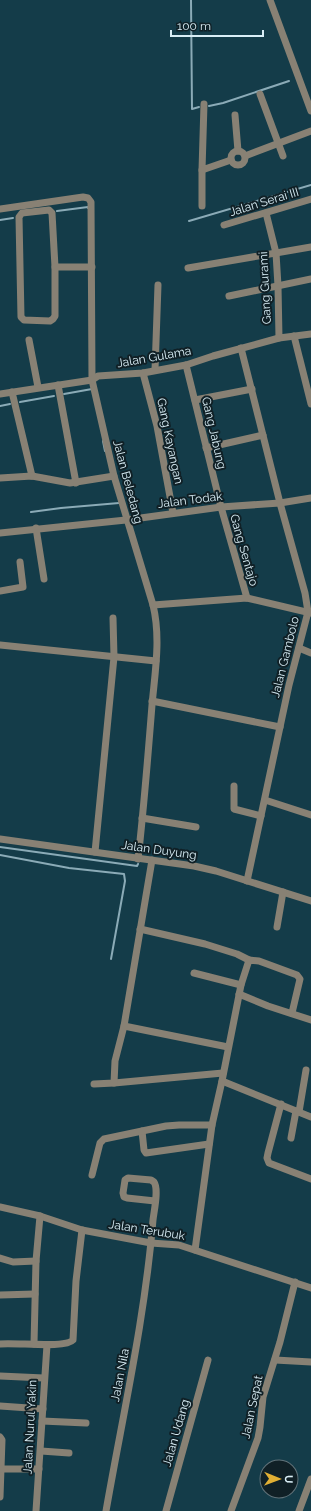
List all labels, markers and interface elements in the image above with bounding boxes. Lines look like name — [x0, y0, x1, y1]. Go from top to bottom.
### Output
scale bar — [171, 12, 263, 38]
text: 100 m — [177, 19, 211, 33]
street label: Jalan Serai III — [228, 185, 300, 219]
street label: Gang Gurami — [256, 251, 274, 325]
street label: Jalan Gulama — [116, 344, 192, 370]
street label: Gang Jabung — [199, 396, 229, 470]
street label: Gang Kayangan — [154, 397, 186, 485]
street label: Jalan Beledang — [110, 439, 146, 525]
street label: Jalan Todak — [157, 489, 224, 511]
street label: Gang Sentajo — [227, 512, 261, 588]
street label: Jalan Gambolo — [268, 615, 302, 699]
street label: Jalan Duyung — [120, 838, 198, 862]
street label: Jalan Terubuk — [108, 1217, 187, 1243]
street label: Jalan Nila — [108, 1347, 132, 1403]
street label: Jalan Sepat — [238, 1374, 266, 1440]
street label: Jalan Nurul Yakin — [21, 1379, 39, 1475]
street label: Jalan Udang — [160, 1398, 192, 1468]
north arrow — [259, 1459, 299, 1499]
text: U — [282, 1475, 295, 1483]

